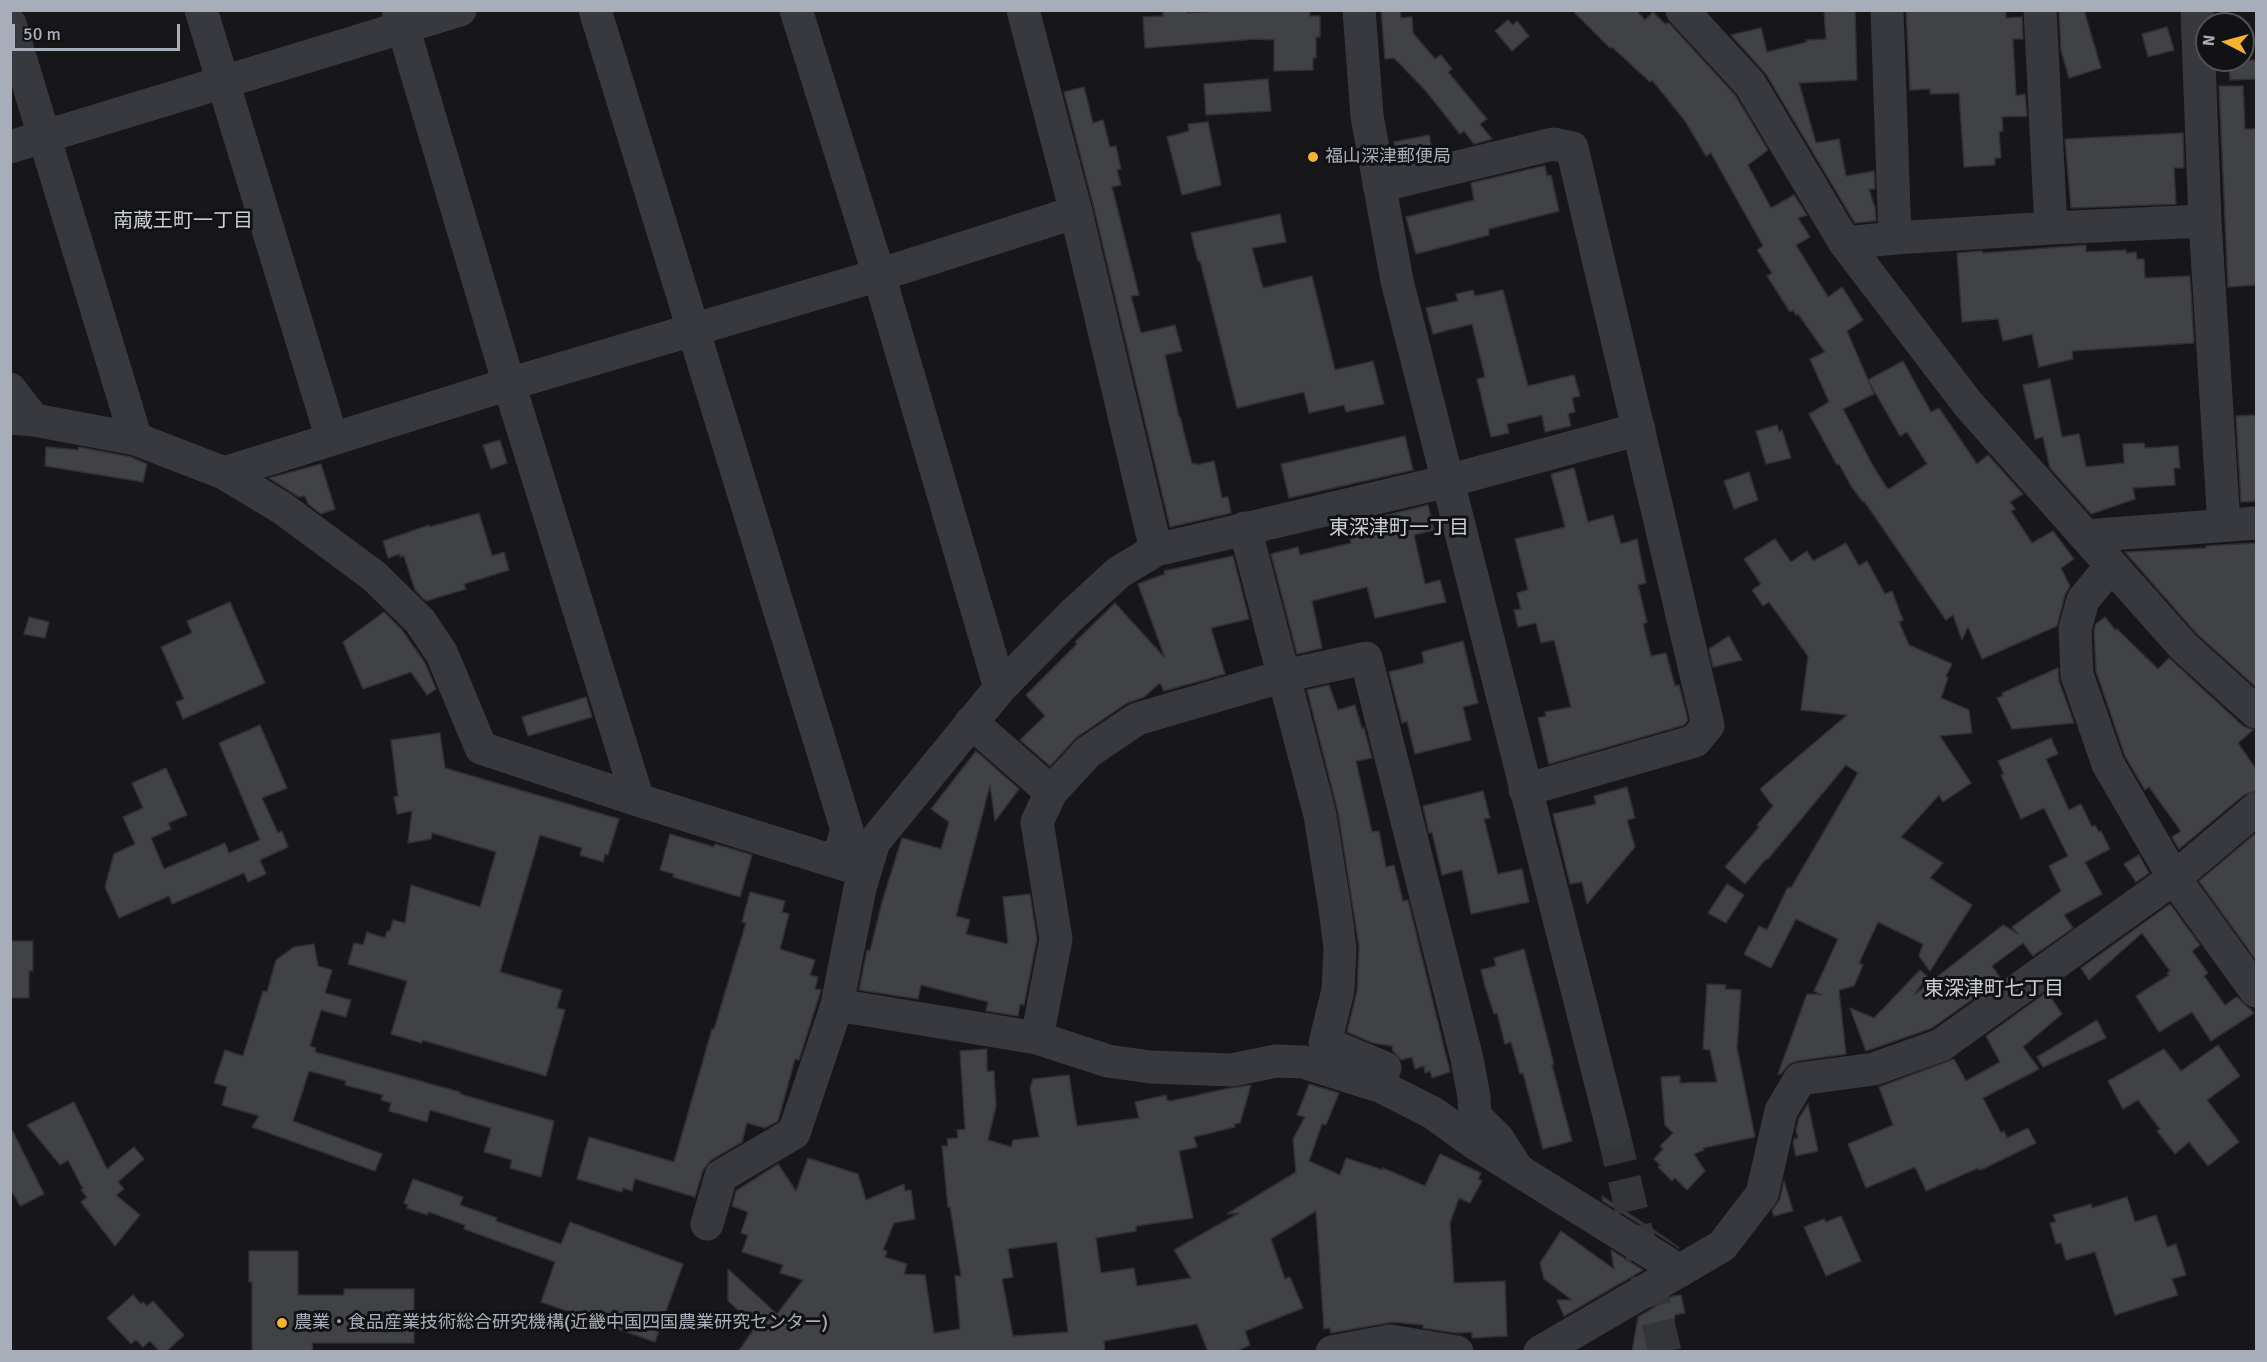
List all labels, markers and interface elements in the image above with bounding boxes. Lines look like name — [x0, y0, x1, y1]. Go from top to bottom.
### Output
scale bar — [15, 12, 183, 50]
north arrow — [2195, 12, 2255, 72]
text: 50 m — [23, 23, 61, 45]
text: N — [2199, 34, 2220, 47]
place label: 福山深津郵便局 — [1325, 146, 1451, 168]
marker: 福山深津郵便局 — [1306, 150, 1320, 164]
district label: 南蔵王町一丁目 — [113, 210, 253, 234]
district label: 東深津町一丁目 — [1329, 517, 1469, 541]
district label: 東深津町七丁目 — [1924, 978, 2064, 1002]
place label: 農業・食品産業技術総合研究機構(近畿中国四国農業研究センター) — [294, 1312, 828, 1334]
marker: 農業・食品産業技術総合研究機構(近畿中国四国農業研究センター) — [275, 1316, 289, 1330]

